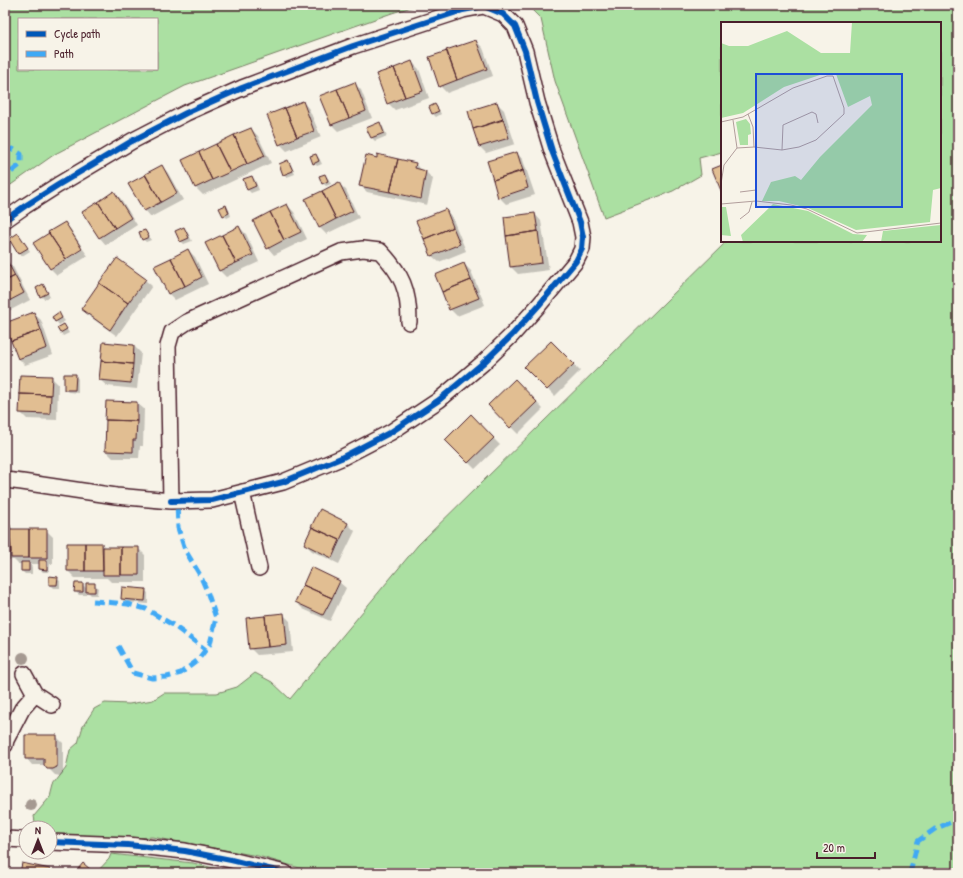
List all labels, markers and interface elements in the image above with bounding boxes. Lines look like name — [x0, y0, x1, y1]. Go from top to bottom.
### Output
legend — [18, 18, 158, 70]
inset map — [721, 22, 941, 242]
text: Cycle path — [54, 25, 100, 42]
text: Path — [54, 45, 74, 62]
north arrow — [18, 820, 58, 860]
text: N — [35, 823, 41, 837]
scale bar — [817, 834, 875, 860]
text: 20 m — [823, 839, 845, 856]

